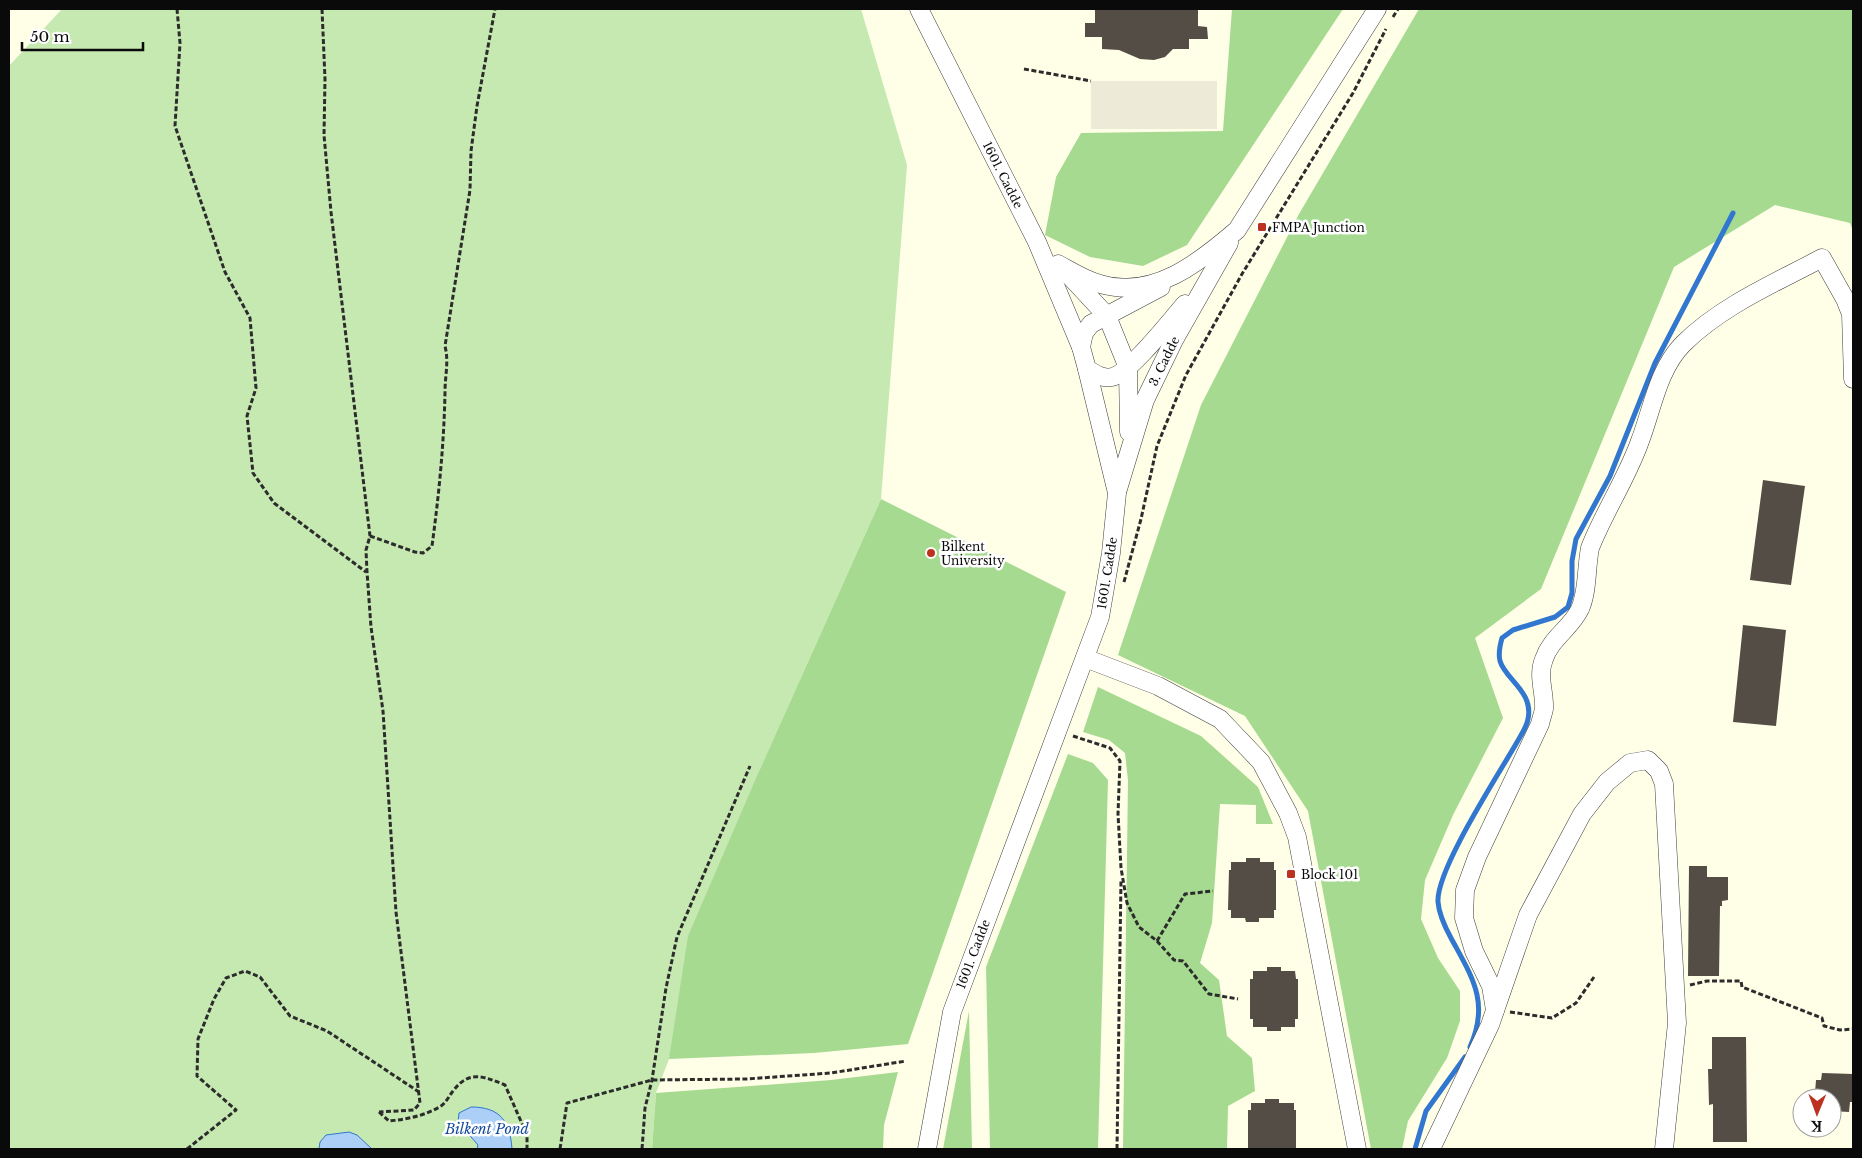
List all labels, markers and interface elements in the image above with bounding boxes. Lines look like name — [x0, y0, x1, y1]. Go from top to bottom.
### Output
scale bar — [22, 20, 144, 52]
text: 50 m — [30, 27, 70, 46]
street label: 1601. Cadde — [980, 139, 1026, 211]
place label: FMPA Junction — [1272, 220, 1365, 235]
marker: FMPA Junction — [1256, 221, 1268, 233]
street label: 3. Cadde — [1146, 334, 1182, 388]
street label: 1601. Cadde — [1094, 536, 1120, 610]
place label: Bilkent University — [941, 539, 1005, 568]
marker: Bilkent University — [925, 547, 937, 559]
place label: Block 101 — [1301, 867, 1358, 882]
marker: Block 101 — [1285, 868, 1297, 880]
street label: 1601. Cadde — [953, 917, 993, 991]
north arrow — [1792, 1088, 1842, 1138]
text: K — [1810, 1117, 1823, 1135]
water label: Bilkent Pond — [444, 1120, 530, 1138]

